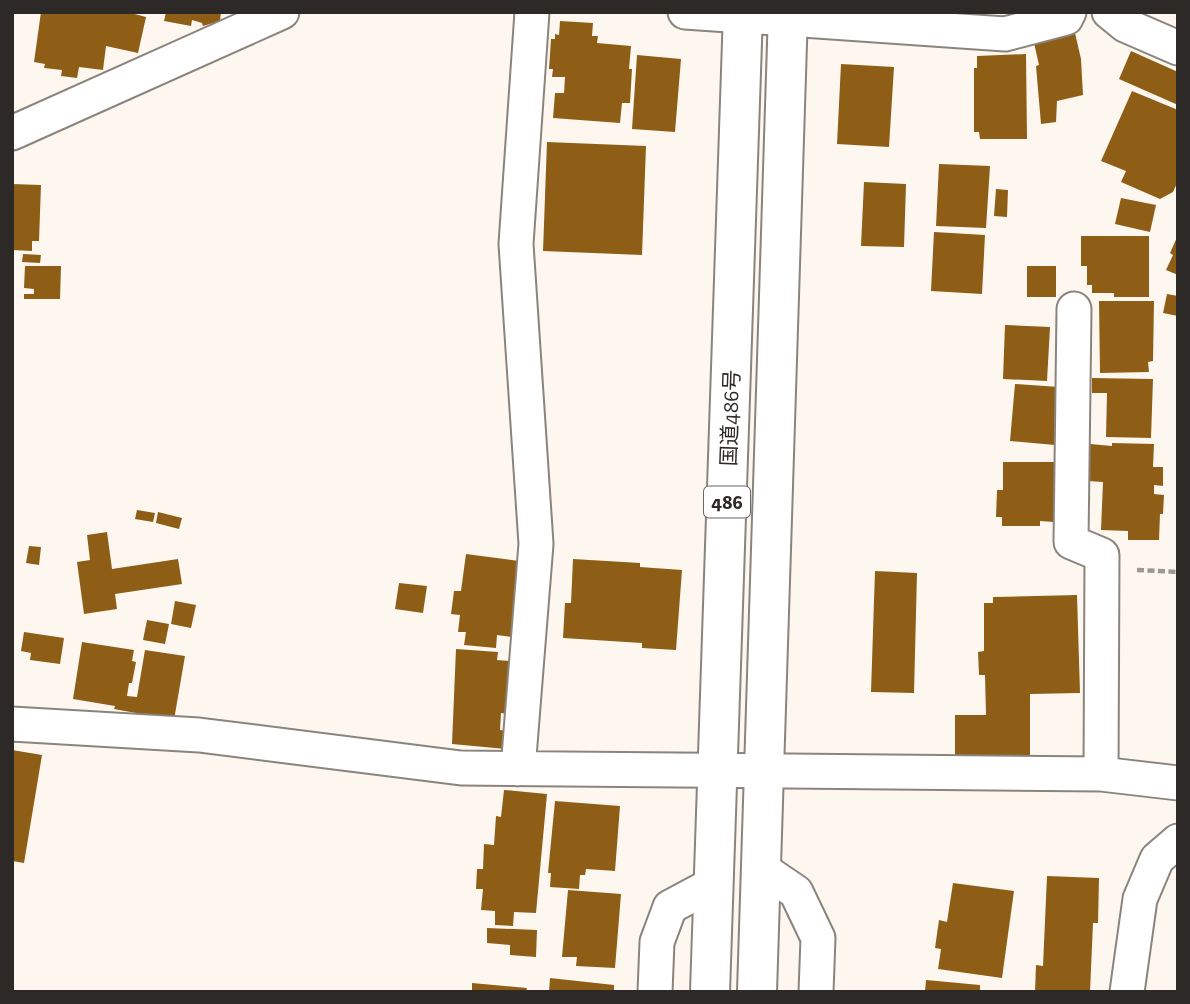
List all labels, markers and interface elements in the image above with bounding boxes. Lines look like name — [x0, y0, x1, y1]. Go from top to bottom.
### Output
street label: 国道486号 — [716, 369, 744, 467]
road number: 486 — [704, 486, 750, 517]

